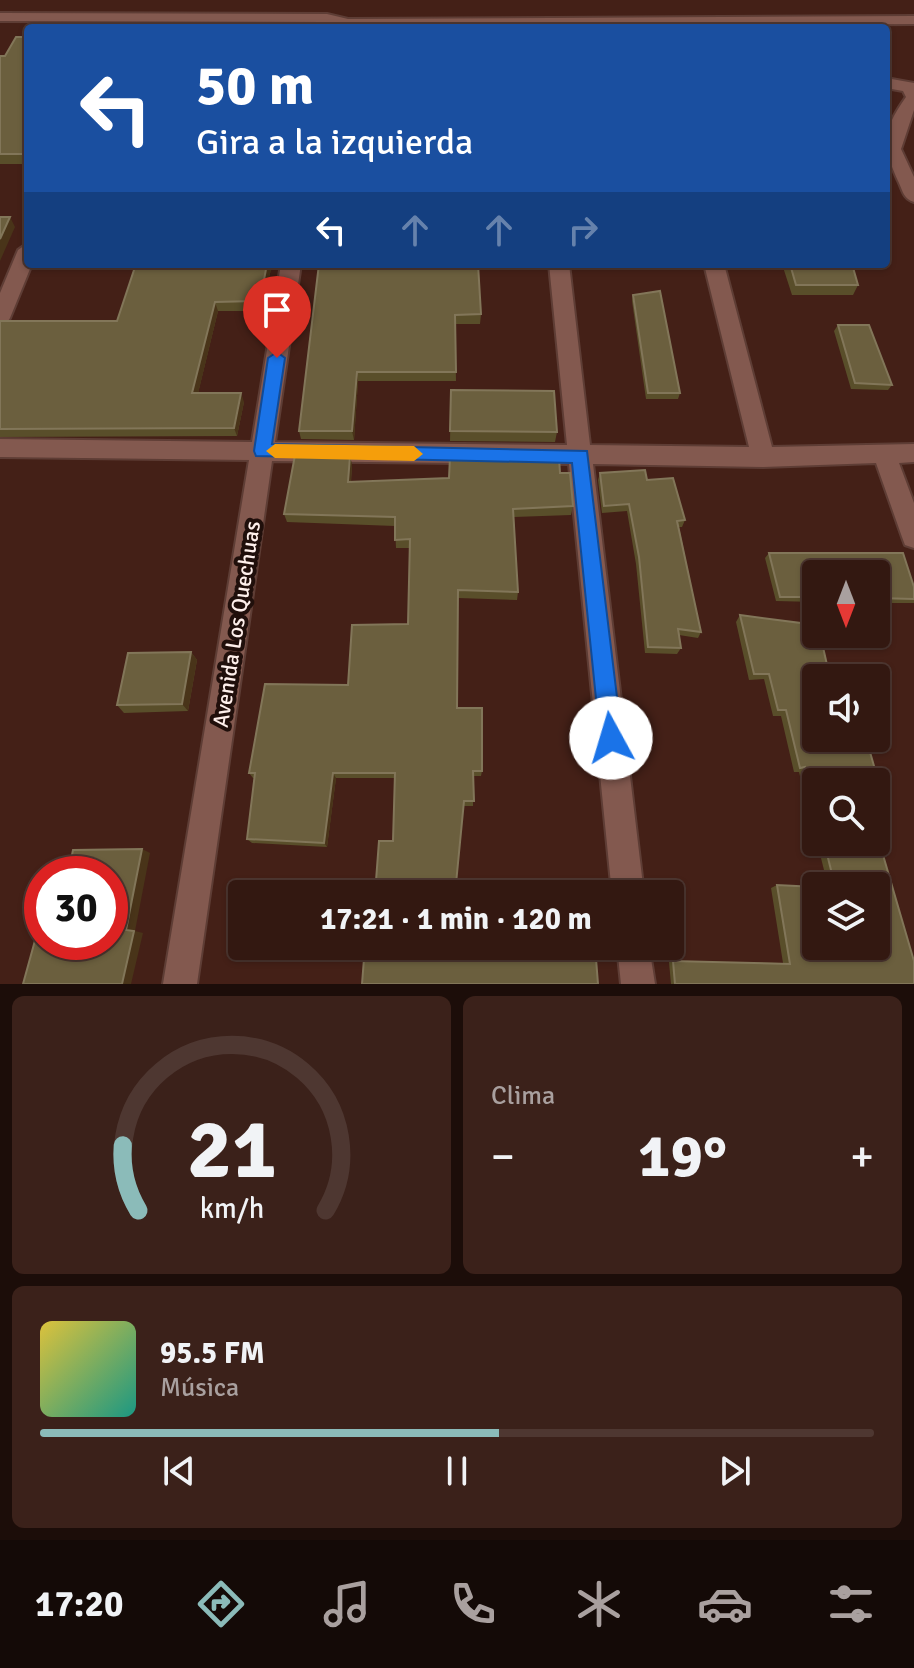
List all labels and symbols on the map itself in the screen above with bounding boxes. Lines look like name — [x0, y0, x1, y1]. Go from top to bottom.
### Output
pin — [243, 276, 311, 358]
street label: Avenida Los Quechuas — [207, 519, 266, 729]
north arrow — [802, 560, 890, 648]
position arrow — [569, 696, 653, 780]
speed limit sign: 30 — [24, 856, 128, 960]

